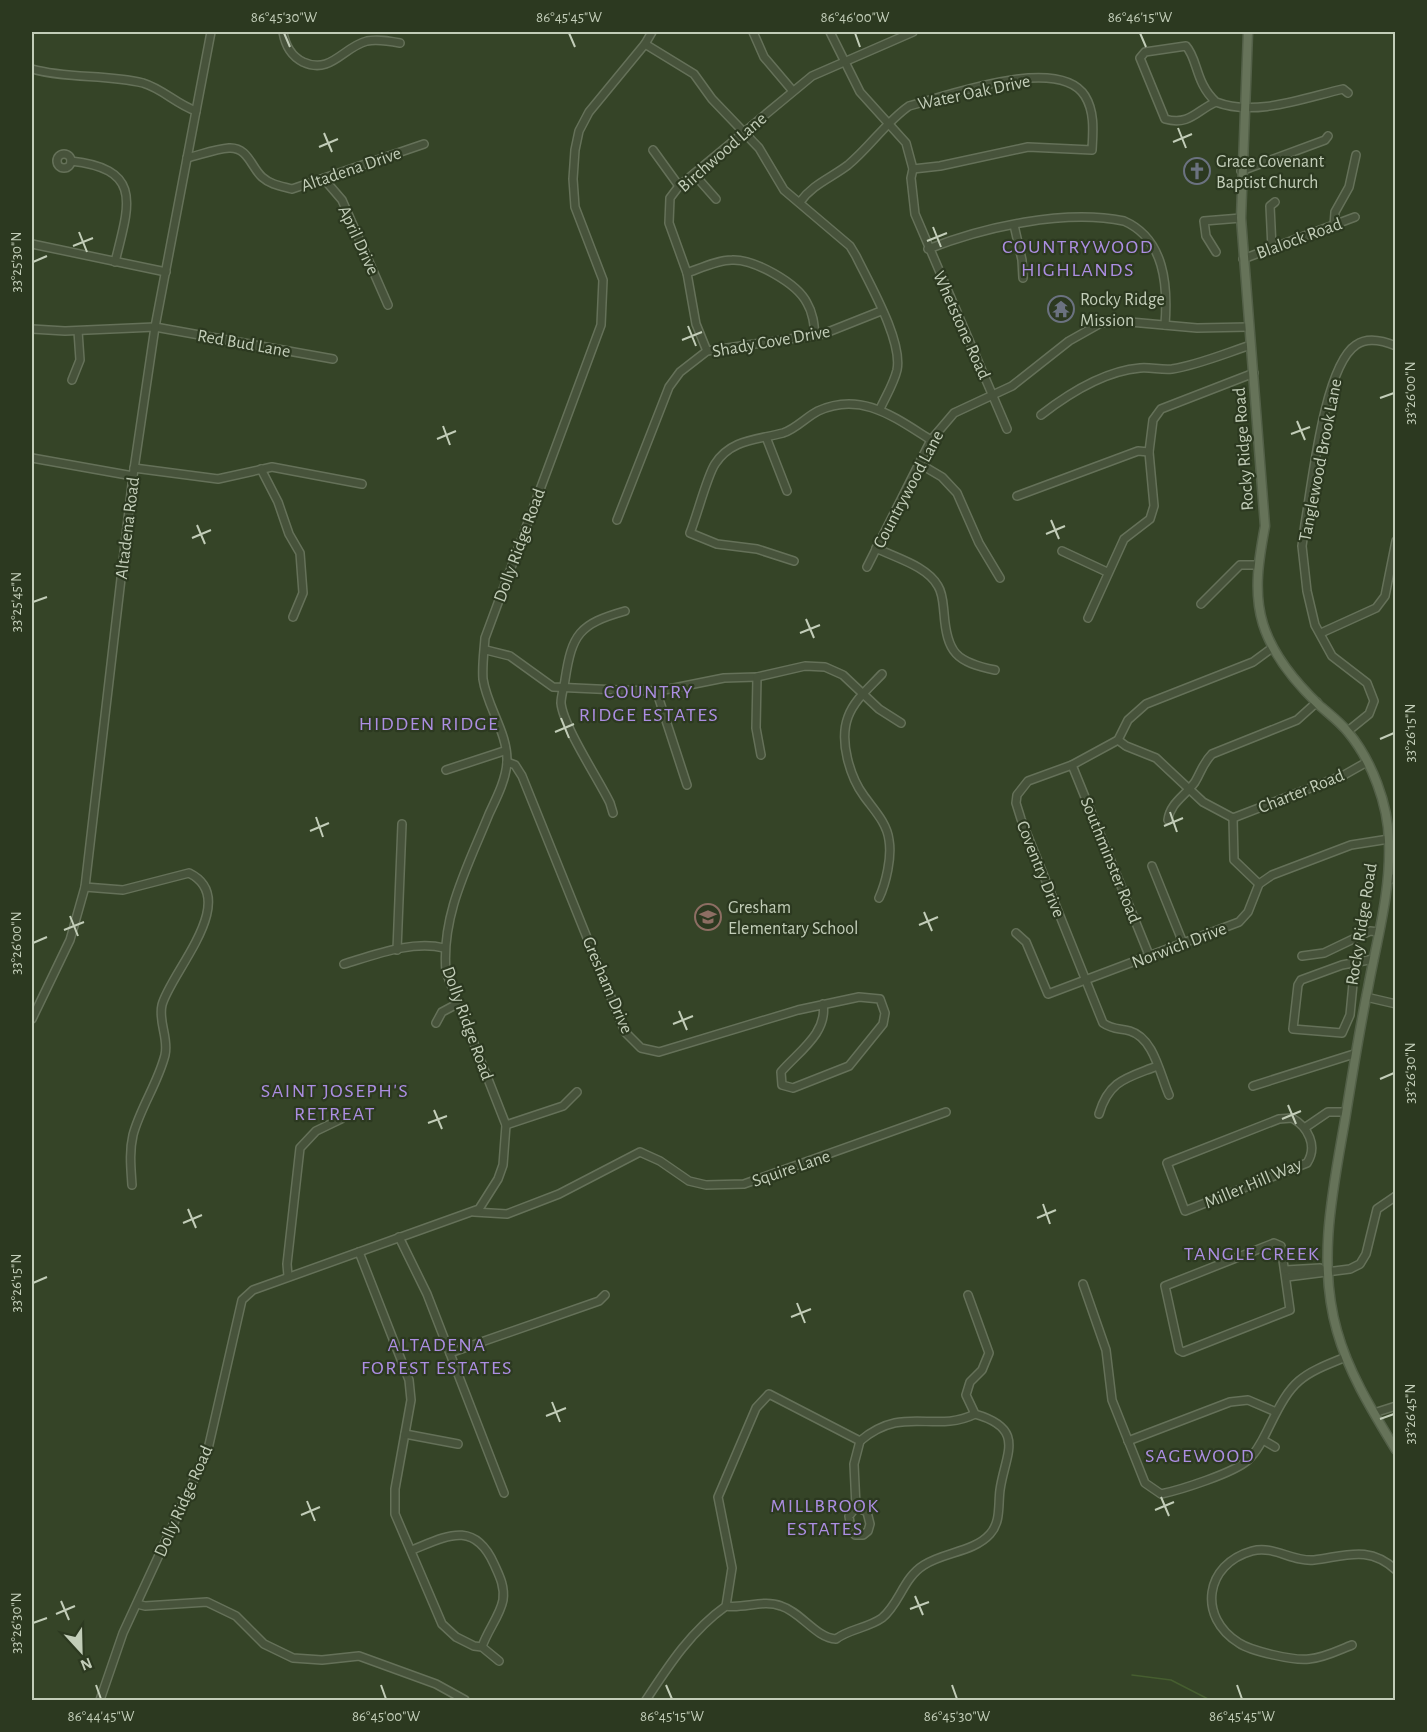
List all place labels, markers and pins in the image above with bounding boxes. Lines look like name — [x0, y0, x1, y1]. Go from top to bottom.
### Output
place label: Grace Covenant Baptist Church — [1216, 153, 1325, 192]
church icon: Grace Covenant Baptist Church — [1182, 156, 1212, 186]
place label: Rocky Ridge Mission — [1080, 291, 1165, 330]
temple icon: Rocky Ridge Mission — [1046, 294, 1076, 324]
place label: Gresham Elementary School — [728, 899, 859, 938]
school or university icon: Gresham Elementary School — [693, 902, 723, 932]

